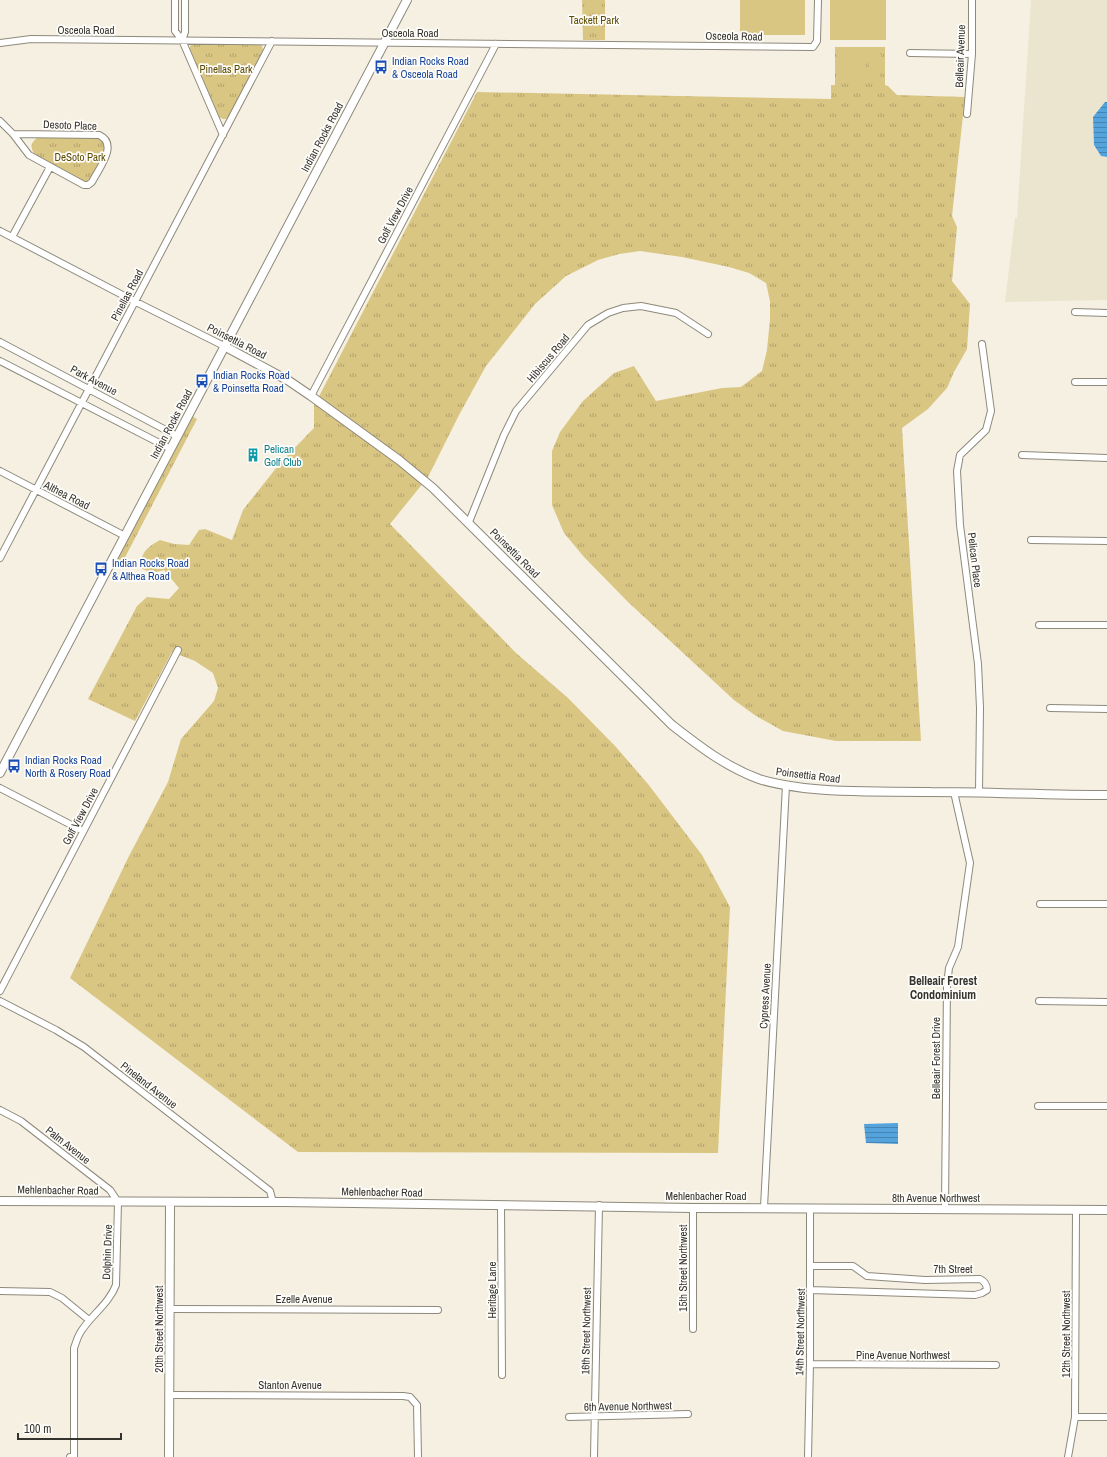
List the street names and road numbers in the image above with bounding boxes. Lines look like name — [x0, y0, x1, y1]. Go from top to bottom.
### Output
street label: Osceola Road — [57, 23, 115, 37]
street label: Belleair Avenue — [952, 24, 968, 88]
street label: Osceola Road — [381, 26, 439, 40]
street label: Osceola Road — [705, 29, 763, 43]
street label: Indian Rocks Road — [298, 100, 346, 174]
street label: Desoto Place — [43, 117, 97, 133]
street label: Golf View Drive — [374, 184, 416, 246]
street label: Pinellas Road — [108, 267, 146, 323]
street label: Poinsettia Road — [205, 320, 269, 362]
street label: Hibiscus Road — [524, 331, 572, 385]
street label: Park Avenue — [68, 362, 120, 398]
street label: Indian Rocks Road — [147, 387, 195, 461]
street label: Althea Road — [41, 477, 92, 513]
street label: Poinsettia Road — [487, 525, 543, 581]
street label: Pelican Place — [965, 532, 985, 588]
street label: Poinsettia Road — [775, 764, 841, 786]
street label: Golf View Drive — [59, 785, 101, 847]
street label: Cypress Avenue — [756, 963, 774, 1029]
street label: Belleair Forest Drive — [929, 1017, 943, 1099]
street label: Pineland Avenue — [118, 1059, 180, 1111]
street label: Palm Avenue — [43, 1123, 93, 1167]
street label: Mehlenbacher Road — [17, 1182, 99, 1198]
street label: Mehlenbacher Road — [341, 1184, 423, 1200]
street label: Mehlenbacher Road — [665, 1189, 747, 1203]
street label: 8th Avenue Northwest — [892, 1191, 981, 1205]
street label: Dolphin Drive — [99, 1224, 115, 1280]
street label: 15th Street Northwest — [676, 1224, 690, 1312]
street label: Heritage Lane — [485, 1261, 499, 1319]
street label: 7th Street — [933, 1262, 973, 1276]
street label: 20th Street Northwest — [152, 1285, 166, 1373]
street label: 16th Street Northwest — [578, 1287, 594, 1375]
street label: 14th Street Northwest — [792, 1288, 808, 1376]
street label: 12th Street Northwest — [1059, 1290, 1073, 1378]
street label: Ezelle Avenue — [275, 1292, 333, 1306]
street label: Pine Avenue Northwest — [856, 1348, 951, 1362]
street label: Stanton Avenue — [258, 1378, 322, 1392]
street label: 6th Avenue Northwest — [584, 1398, 673, 1414]

